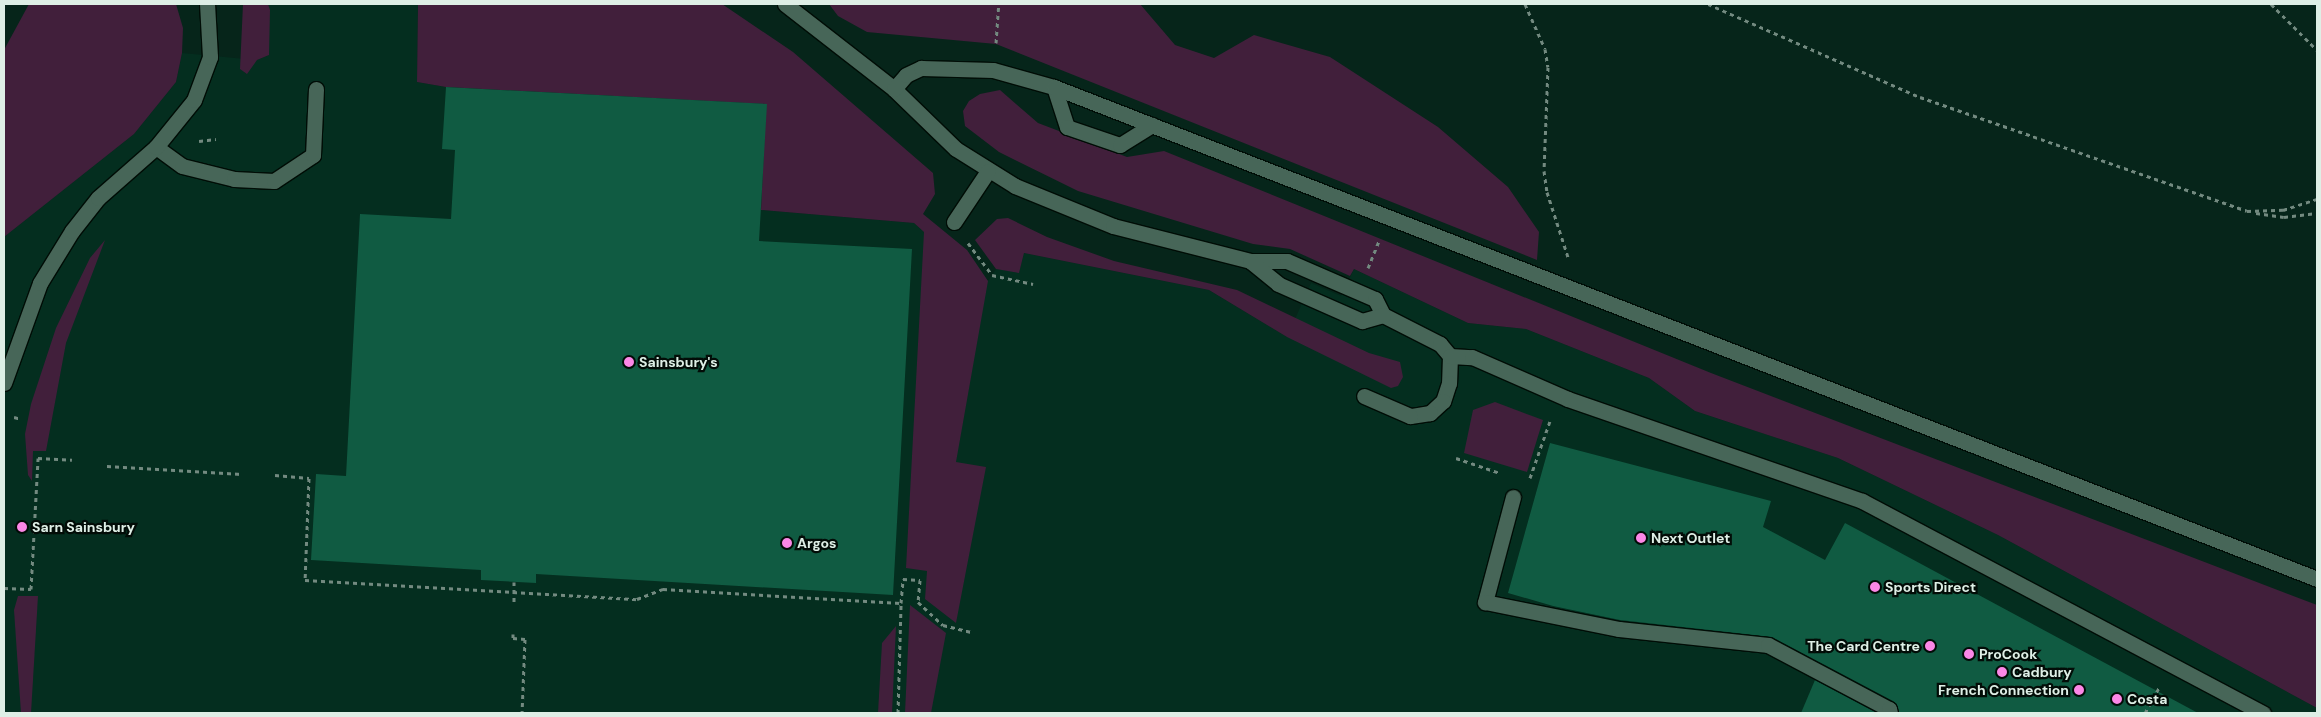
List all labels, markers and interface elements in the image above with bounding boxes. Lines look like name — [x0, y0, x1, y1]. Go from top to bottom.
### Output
place label: Sainsbury's — [639, 354, 718, 370]
marker: Sainsbury's — [623, 356, 635, 368]
place label: Sarn Sainsbury — [32, 519, 135, 535]
marker: Sarn Sainsbury — [16, 521, 28, 533]
place label: Next Outlet — [1651, 530, 1730, 546]
marker: Next Outlet — [1635, 532, 1647, 544]
place label: Argos — [797, 535, 837, 551]
marker: Argos — [781, 537, 793, 549]
place label: Sports Direct — [1885, 579, 1976, 595]
marker: Sports Direct — [1869, 581, 1881, 593]
place label: The Card Centre — [1807, 638, 1920, 654]
marker: The Card Centre — [1924, 640, 1936, 652]
place label: ProCook — [1979, 646, 2037, 662]
marker: ProCook — [1963, 648, 1975, 660]
place label: Cadbury — [2012, 664, 2072, 680]
marker: Cadbury — [1996, 666, 2008, 678]
place label: French Connection — [1938, 682, 2069, 698]
marker: French Connection — [2073, 684, 2085, 696]
place label: Costa — [2127, 691, 2167, 707]
marker: Costa — [2111, 693, 2123, 705]

